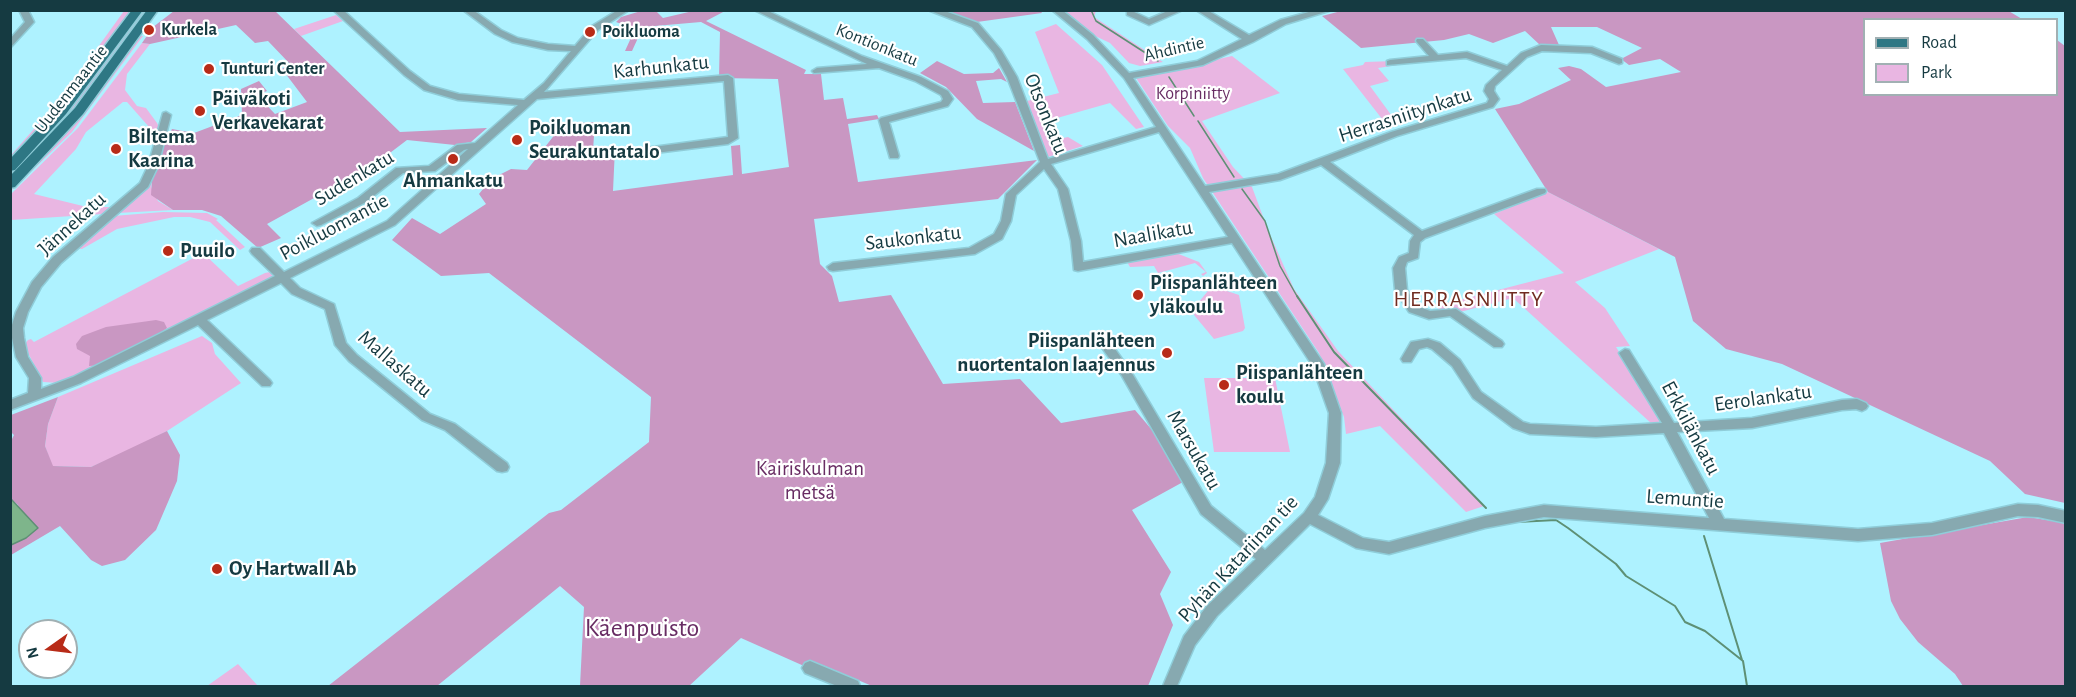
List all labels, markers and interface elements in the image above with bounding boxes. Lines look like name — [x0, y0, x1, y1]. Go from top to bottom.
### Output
legend — [1863, 18, 2058, 96]
place label: Kurkela — [161, 19, 217, 41]
street label: Kontionkatu — [833, 19, 921, 71]
place label: Poikluoma — [602, 21, 680, 43]
marker: Kurkela — [142, 23, 156, 37]
marker: Poikluoma — [583, 25, 597, 39]
street label: Ahdintie — [1142, 32, 1206, 66]
text: Road — [1921, 34, 1957, 52]
street label: Uudenmaantie — [30, 41, 112, 137]
street label: Karhunkatu — [612, 49, 710, 85]
place label: Tunturi Center — [221, 58, 324, 80]
marker: Tunturi Center — [202, 62, 216, 76]
text: Park — [1921, 64, 1952, 82]
street label: Otsonkatu — [1018, 70, 1074, 158]
street label: Herrasniitynkatu — [1335, 82, 1475, 148]
park label: Korpiniitty — [1156, 83, 1230, 105]
place label: Päiväkoti Verkavekarat — [212, 86, 324, 136]
marker: Päiväkoti Verkavekarat — [193, 104, 207, 118]
place label: Poikluoman Seurakuntatalo — [529, 115, 660, 165]
place label: Biltema Kaarina — [128, 124, 195, 174]
marker: Poikluoman Seurakuntatalo — [510, 133, 524, 147]
marker: Biltema Kaarina — [109, 142, 123, 156]
street label: Sudenkatu — [310, 144, 398, 212]
marker: Ahmankatu — [446, 152, 460, 166]
place label: Ahmankatu — [403, 168, 503, 194]
street label: Jännekatu — [33, 187, 111, 261]
street label: Poikluomantie — [275, 188, 393, 266]
street label: Naalikatu — [1111, 215, 1195, 253]
street label: Saukonkatu — [864, 220, 962, 256]
place label: Puuilo — [180, 238, 235, 264]
marker: Puuilo — [161, 244, 175, 258]
place label: Piispanlähteen yläkoulu — [1150, 270, 1277, 320]
district label: HERRASNIITTY — [1394, 286, 1544, 312]
marker: Piispanlähteen yläkoulu — [1131, 288, 1145, 302]
street label: Mallaskatu — [353, 325, 437, 403]
place label: Piispanlähteen nuortentalon laajennus — [957, 328, 1155, 378]
marker: Piispanlähteen nuortentalon laajennus — [1160, 346, 1174, 360]
place label: Piispanlähteen koulu — [1236, 360, 1363, 410]
street label: Erkkilänkatu — [1656, 377, 1726, 479]
marker: Piispanlähteen koulu — [1217, 378, 1231, 392]
street label: Eerolankatu — [1713, 379, 1813, 417]
street label: Marsukatu — [1161, 406, 1227, 494]
park label: Kairiskulman metsä — [756, 456, 864, 506]
street label: Lemuntie — [1645, 484, 1725, 514]
street label: Pyhän Katariinan tie — [1173, 490, 1303, 628]
place label: Oy Hartwall Ab — [229, 556, 356, 582]
marker: Oy Hartwall Ab — [210, 562, 224, 576]
park label: Käenpuisto — [585, 612, 699, 644]
north arrow — [18, 619, 78, 679]
text: N — [23, 646, 42, 660]

